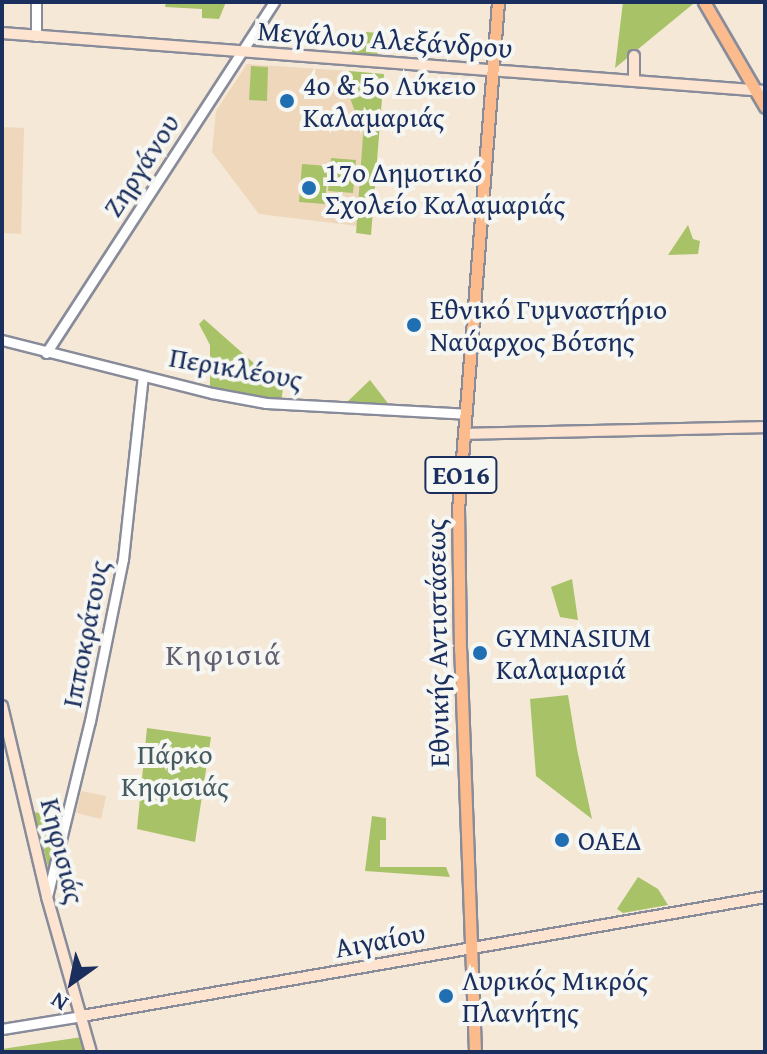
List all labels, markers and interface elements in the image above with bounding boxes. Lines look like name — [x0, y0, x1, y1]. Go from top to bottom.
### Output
street label: Μεγάλου Αλεξάνδρου — [256, 13, 514, 65]
place label: 4ο & 5ο Λύκειο Καλαμαριάς — [303, 68, 476, 134]
marker: 4ο & 5ο Λύκειο Καλαμαριάς — [278, 92, 296, 110]
street label: Ζηργάνου — [95, 107, 187, 223]
place label: 17ο Δημοτικό Σχολείο Καλαμαριάς — [325, 155, 565, 221]
marker: 17ο Δημοτικό Σχολείο Καλαμαριάς — [300, 179, 318, 197]
place label: Εθνικό Γυμναστήριο Ναύαρχος Βότσης — [430, 292, 667, 358]
marker: Εθνικό Γυμναστήριο Ναύαρχος Βότσης — [405, 316, 423, 334]
street label: Περικλέους — [167, 340, 305, 396]
road number: ΕΟ16 — [423, 453, 499, 497]
street label: Εθνικής Αντιστάσεως — [418, 519, 456, 767]
street label: Ιπποκράτους — [54, 558, 116, 710]
place label: GYMNASIUM Καλαμαριά — [496, 620, 651, 686]
district label: Κηφισιά — [165, 636, 283, 672]
marker: GYMNASIUM Καλαμαριά — [471, 644, 489, 662]
park label: Πάρκο Κηφισιάς — [121, 737, 229, 803]
street label: Κηφισιάς — [34, 795, 92, 907]
place label: ΟΑΕΔ — [578, 823, 642, 857]
marker: ΟΑΕΔ — [553, 831, 571, 849]
street label: Αιγαίου — [332, 916, 428, 964]
north arrow — [32, 942, 112, 1022]
place label: Λυρικός Μικρός Πλανήτης — [462, 963, 648, 1029]
text: N — [44, 985, 74, 1020]
marker: Λυρικός Μικρός Πλανήτης — [437, 987, 455, 1005]

